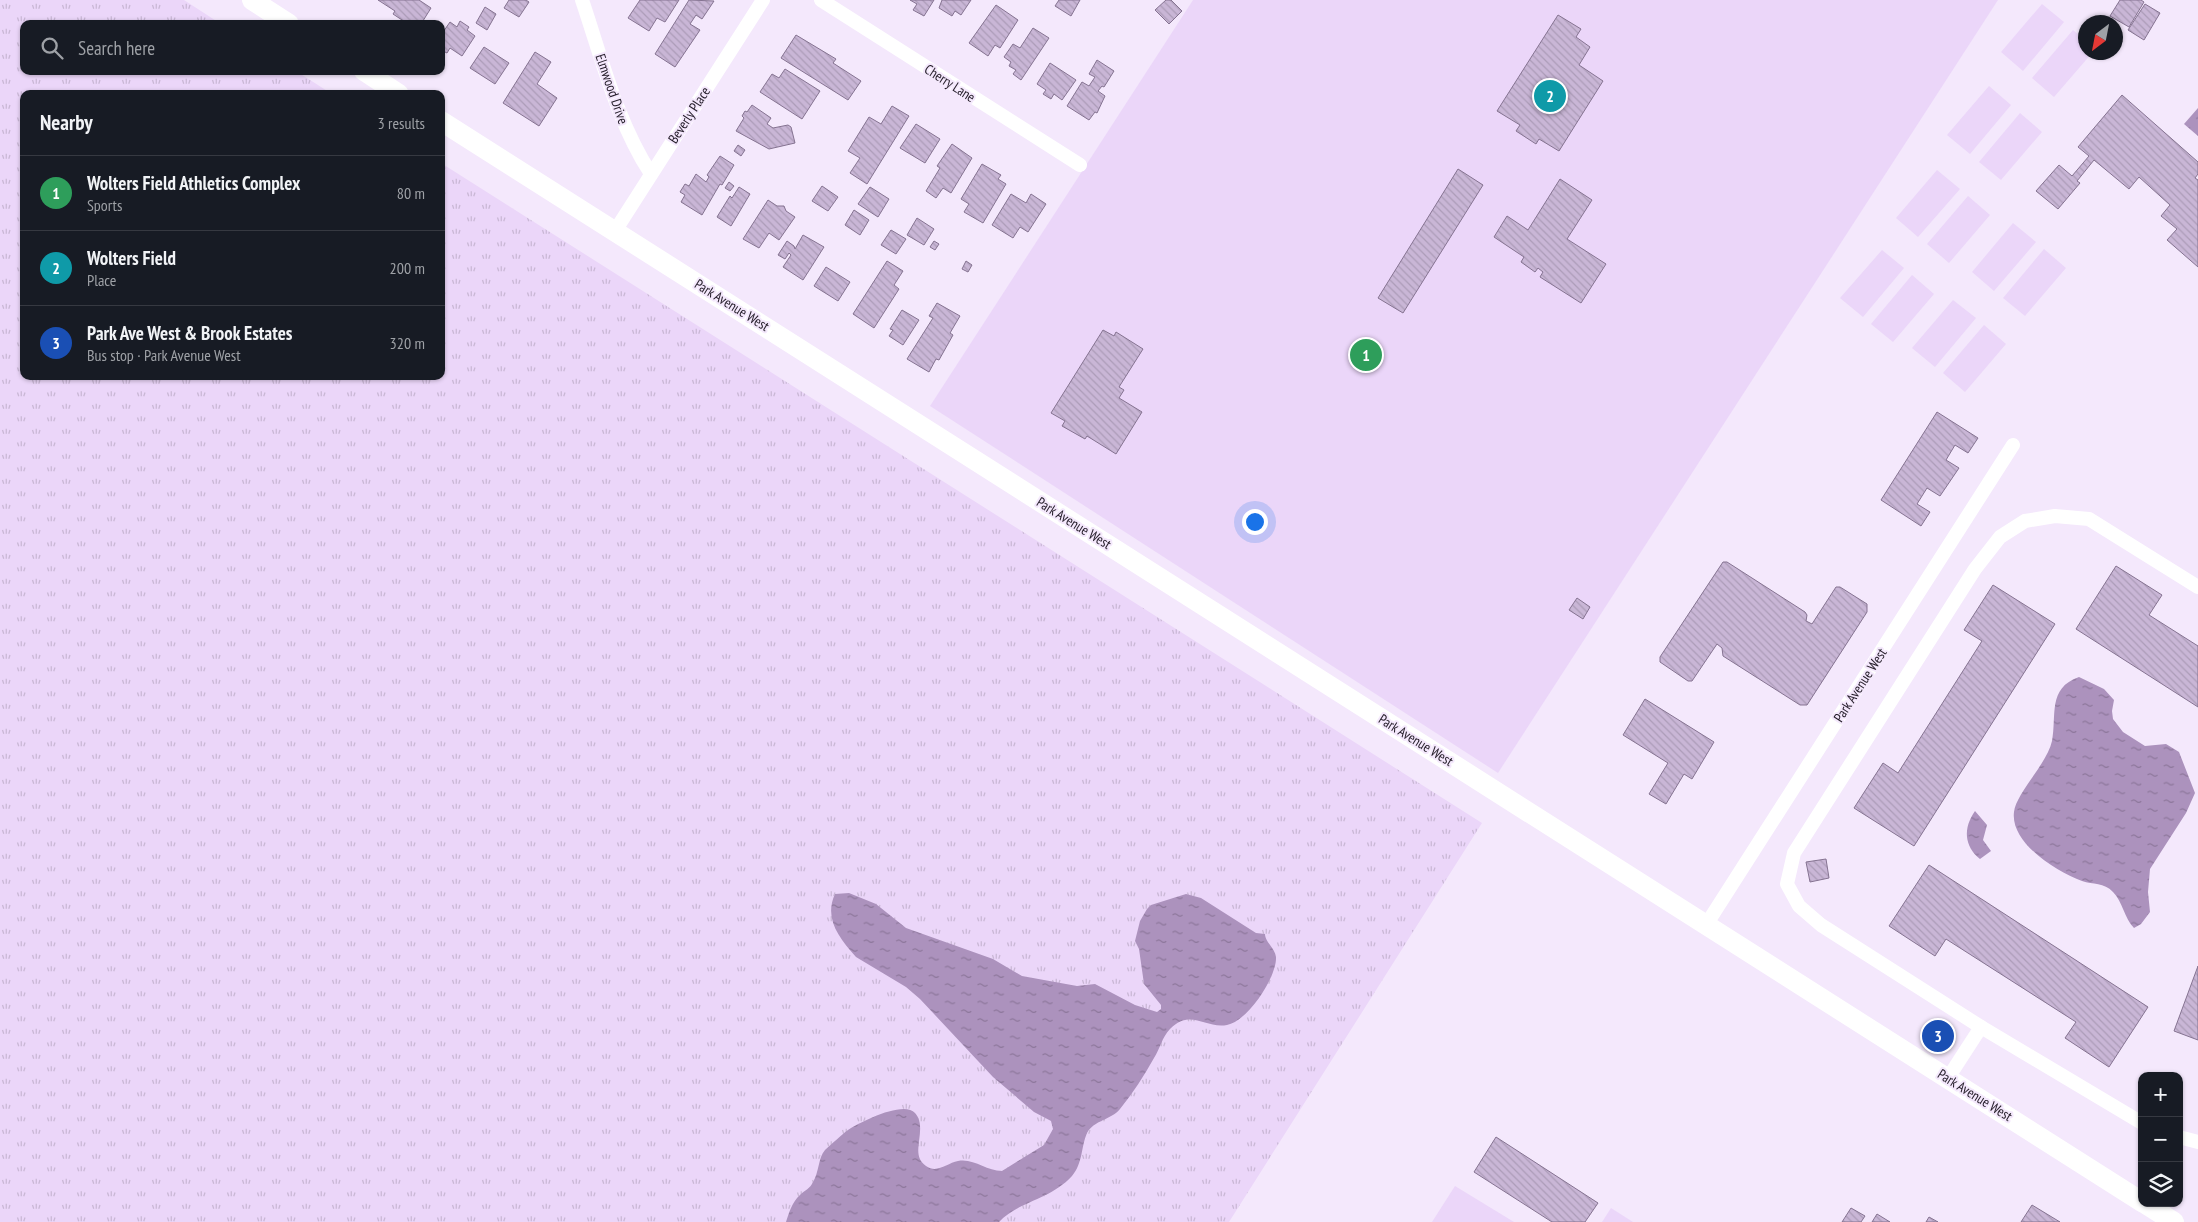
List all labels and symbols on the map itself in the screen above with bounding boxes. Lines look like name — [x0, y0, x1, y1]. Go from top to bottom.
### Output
north arrow — [2078, 15, 2123, 60]
street label: Elmwood Drive — [592, 52, 632, 127]
street label: Cherry Lane — [921, 60, 979, 106]
pin: 2 — [1534, 77, 1566, 115]
street label: Beverly Place — [664, 83, 714, 147]
street label: Park Avenue West — [691, 275, 773, 335]
pin: 1 — [1350, 336, 1382, 374]
street label: Park Avenue West — [1033, 493, 1115, 553]
your location — [1242, 509, 1268, 535]
street label: Park Avenue West — [1829, 645, 1891, 725]
street label: Park Avenue West — [1375, 710, 1457, 770]
pin: 3 — [1922, 1017, 1954, 1055]
street label: Park Avenue West — [1934, 1065, 2016, 1125]

